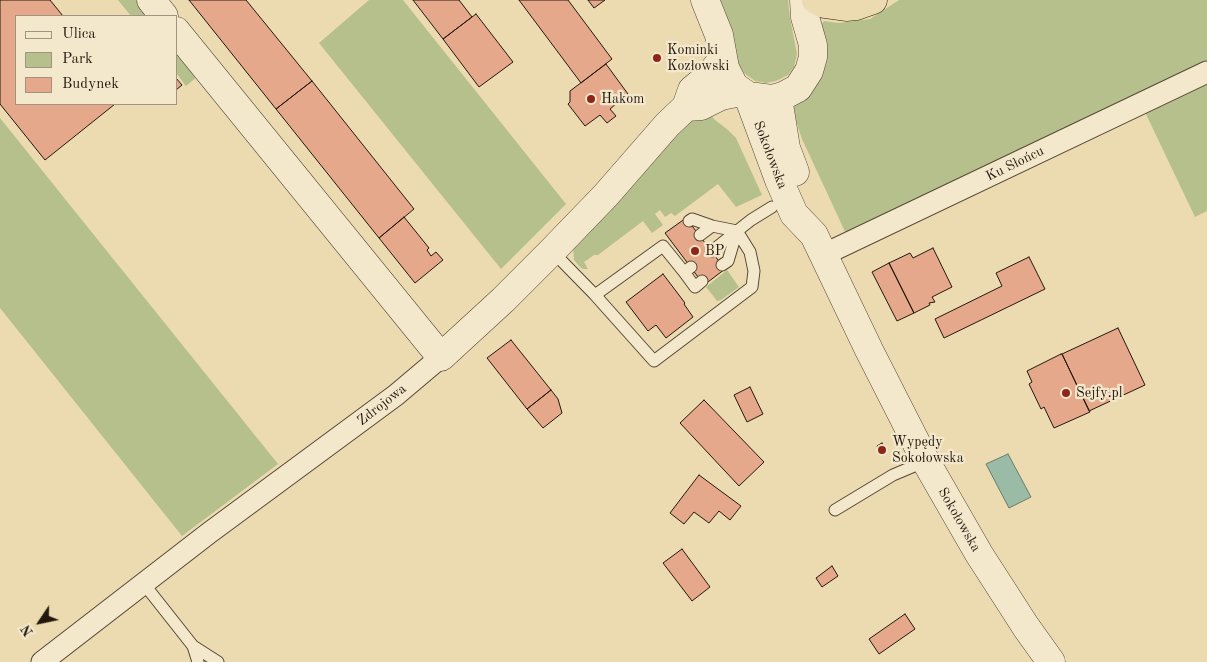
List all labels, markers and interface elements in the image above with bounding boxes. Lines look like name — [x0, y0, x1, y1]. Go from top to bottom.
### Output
legend — [15, 15, 178, 105]
text: Ulica — [62, 27, 96, 42]
place label: Kominki Kozłowski — [667, 42, 729, 74]
text: Park — [62, 52, 93, 67]
marker: Kominki Kozłowski — [651, 52, 663, 64]
text: Budynek — [62, 77, 119, 92]
place label: Hakom — [601, 91, 644, 107]
marker: Hakom — [585, 93, 597, 105]
street label: Sokołowska — [749, 119, 791, 191]
street label: Ku Słońcu — [983, 143, 1047, 185]
place label: BP — [705, 243, 724, 259]
marker: BP — [689, 245, 701, 257]
street label: Zdrojowa — [354, 381, 410, 429]
place label: Sejfy.pl — [1076, 385, 1123, 401]
marker: Sejfy.pl — [1060, 387, 1072, 399]
place label: Wypędy Sokołowska — [892, 434, 964, 467]
marker: Wypędy Sokołowska — [876, 444, 888, 456]
street label: Sokołowska — [934, 485, 984, 555]
north arrow — [15, 597, 65, 647]
text: N — [19, 622, 36, 639]

